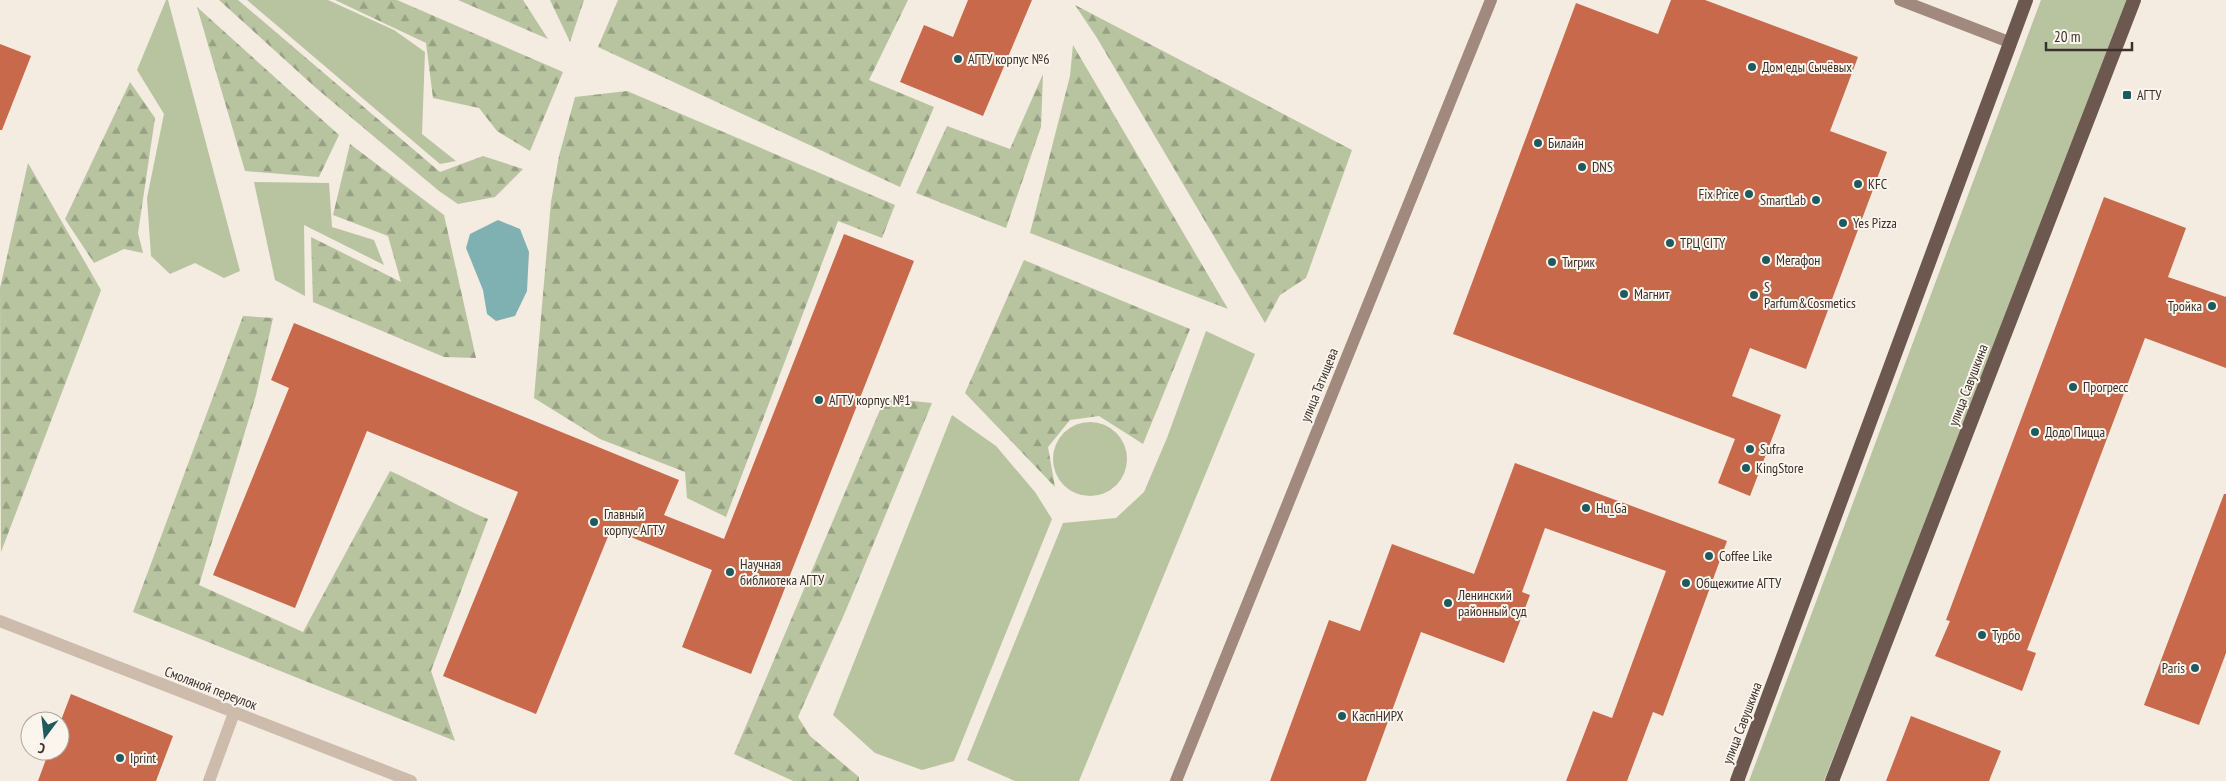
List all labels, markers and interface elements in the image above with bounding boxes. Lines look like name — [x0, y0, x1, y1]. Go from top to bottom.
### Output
scale bar — [2046, 20, 2132, 52]
text: 20 m — [2054, 27, 2080, 46]
place label: АГТУ корпус №6 — [968, 50, 1050, 68]
marker: АГТУ корпус №6 — [952, 53, 964, 65]
place label: Дом еды Сычёвых — [1762, 58, 1852, 76]
marker: Дом еды Сычёвых — [1746, 61, 1758, 73]
place label: АГТУ — [2137, 86, 2162, 104]
marker: АГТУ — [2121, 89, 2133, 101]
place label: Билайн — [1548, 134, 1584, 152]
marker: Билайн — [1532, 137, 1544, 149]
place label: DNS — [1592, 158, 1613, 176]
marker: DNS — [1576, 161, 1588, 173]
place label: KFC — [1868, 175, 1888, 193]
marker: KFC — [1852, 178, 1864, 190]
place label: Fix Price — [1698, 185, 1739, 203]
marker: Fix Price — [1743, 188, 1755, 200]
place label: SmartLab — [1760, 191, 1806, 209]
marker: SmartLab — [1810, 194, 1822, 206]
place label: Yes Pizza — [1853, 214, 1897, 232]
marker: Yes Pizza — [1837, 217, 1849, 229]
place label: ТРЦ CITY — [1680, 234, 1726, 252]
marker: ТРЦ CITY — [1664, 237, 1676, 249]
place label: Мегафон — [1776, 251, 1820, 269]
place label: Тигрик — [1562, 253, 1596, 271]
marker: Мегафон — [1760, 254, 1772, 266]
marker: Тигрик — [1546, 256, 1558, 268]
place label: S Parfum&Cosmetics — [1764, 278, 1856, 312]
place label: Магнит — [1634, 285, 1670, 303]
marker: Магнит — [1618, 288, 1630, 300]
marker: S Parfum&Cosmetics — [1748, 289, 1760, 301]
place label: Тройка — [2168, 297, 2202, 315]
marker: Тройка — [2206, 300, 2218, 312]
street label: улица Савушкина — [1944, 342, 1992, 428]
street label: улица Татищева — [1296, 345, 1342, 425]
place label: Прогресс — [2083, 378, 2128, 396]
marker: Прогресс — [2067, 381, 2079, 393]
place label: АГТУ корпус №1 — [829, 391, 911, 409]
marker: АГТУ корпус №1 — [813, 394, 825, 406]
place label: Додо Пицца — [2045, 423, 2105, 441]
marker: Додо Пицца — [2029, 426, 2041, 438]
place label: Sufra — [1760, 440, 1785, 458]
marker: Sufra — [1744, 443, 1756, 455]
place label: KingStore — [1756, 459, 1804, 477]
marker: KingStore — [1740, 462, 1752, 474]
place label: Hu_Ga — [1596, 499, 1627, 517]
marker: Hu_Ga — [1580, 502, 1592, 514]
place label: Главный корпус АГТУ — [604, 505, 666, 539]
marker: Главный корпус АГТУ — [588, 516, 600, 528]
place label: Coffee Like — [1719, 547, 1773, 565]
marker: Coffee Like — [1703, 550, 1715, 562]
place label: Научная библиотека АГТУ — [740, 555, 825, 589]
marker: Научная библиотека АГТУ — [724, 566, 736, 578]
place label: Общежитие АГТУ — [1696, 574, 1782, 592]
marker: Общежитие АГТУ — [1680, 577, 1692, 589]
place label: Ленинский районный суд — [1457, 586, 1527, 620]
marker: Ленинский районный суд — [1442, 597, 1454, 609]
place label: Турбо — [1992, 626, 2020, 644]
marker: Турбо — [1976, 629, 1988, 641]
place label: Paris — [2162, 659, 2185, 677]
street label: Смоляной переулок — [162, 662, 260, 714]
marker: Paris — [2189, 662, 2201, 674]
street label: улица Савушкина — [1718, 680, 1766, 766]
place label: КаспНИРХ — [1352, 707, 1404, 725]
marker: КаспНИРХ — [1336, 710, 1348, 722]
north arrow — [20, 711, 70, 761]
text: С — [36, 739, 47, 758]
place label: Iprint — [130, 749, 156, 767]
marker: Iprint — [114, 752, 126, 764]

